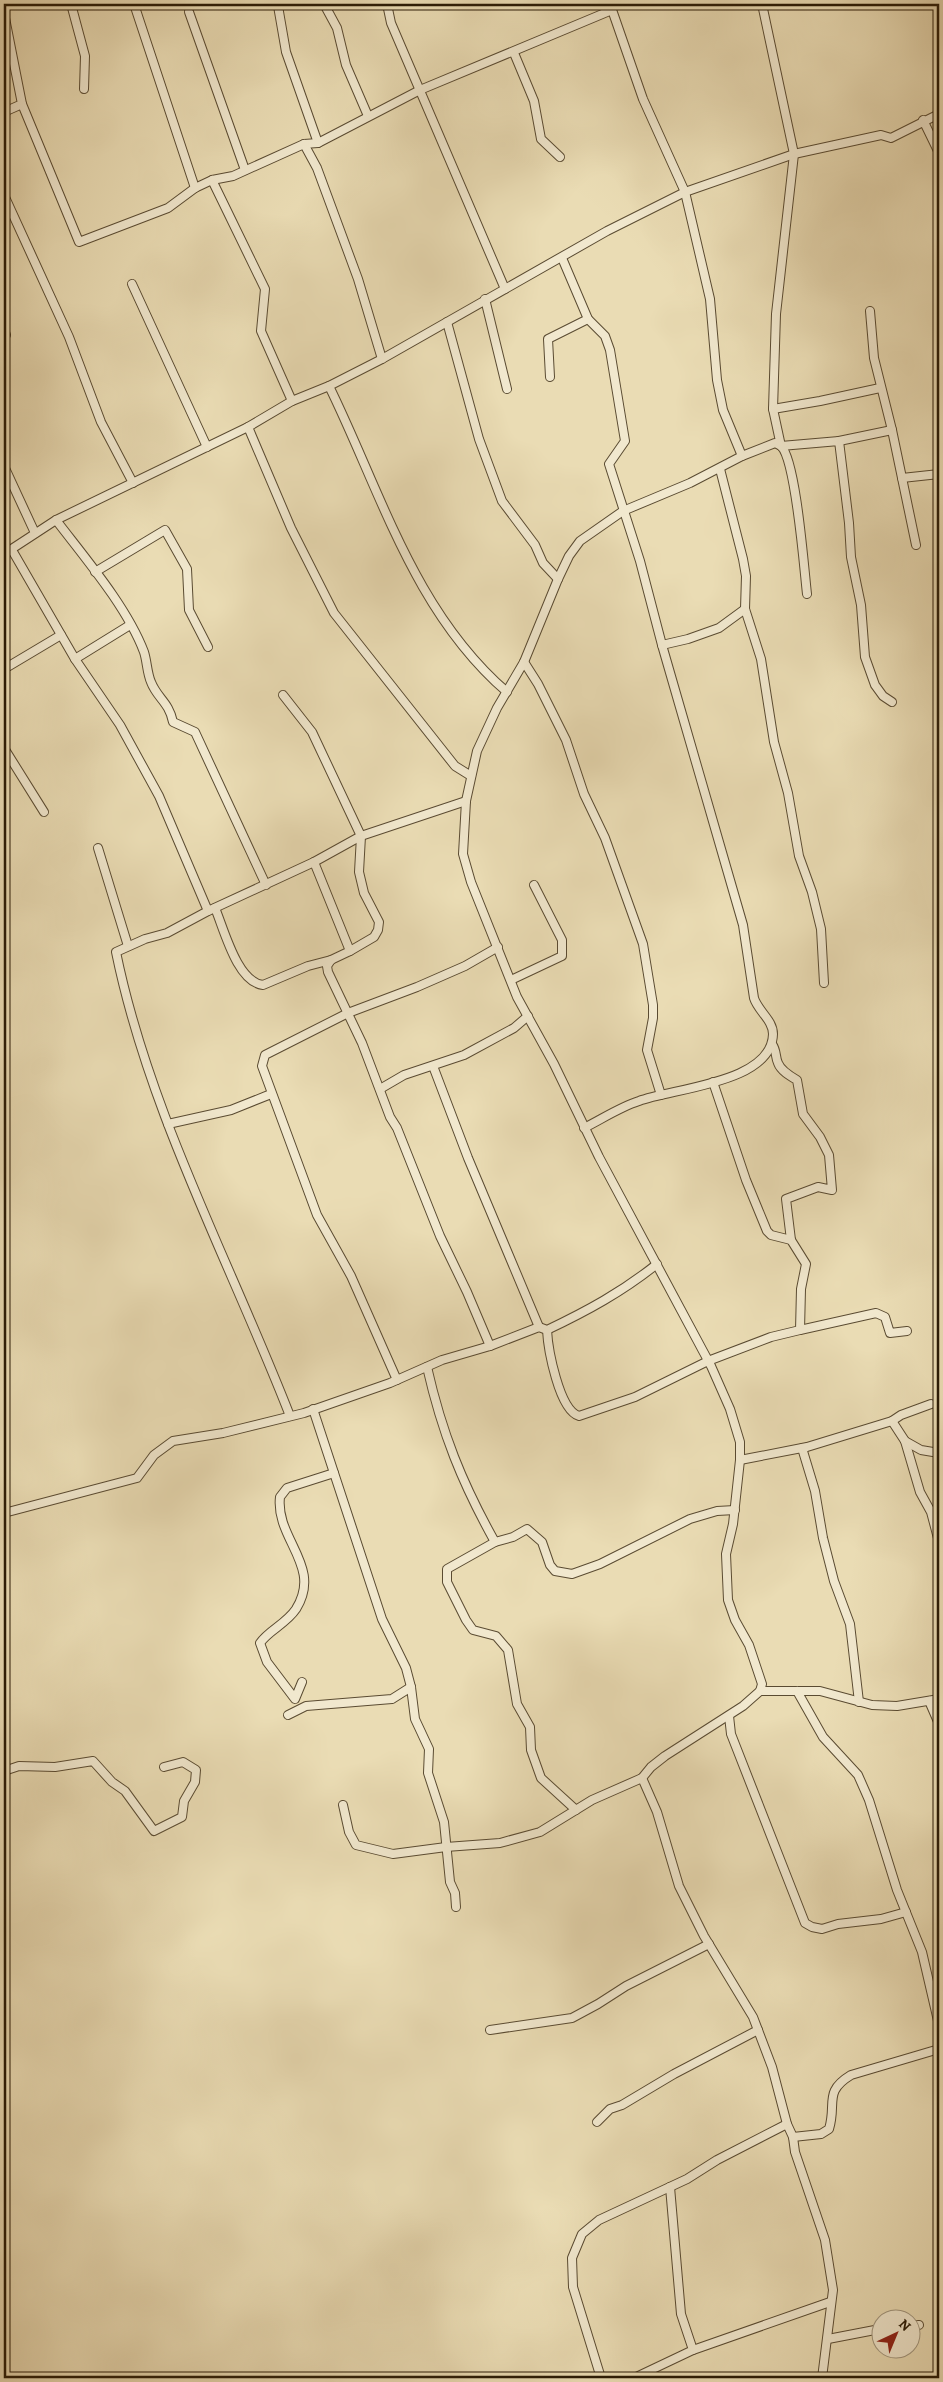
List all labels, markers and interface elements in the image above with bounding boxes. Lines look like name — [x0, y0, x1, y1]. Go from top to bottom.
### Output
north arrow — [870, 2310, 920, 2360]
text: N — [894, 2315, 915, 2335]

